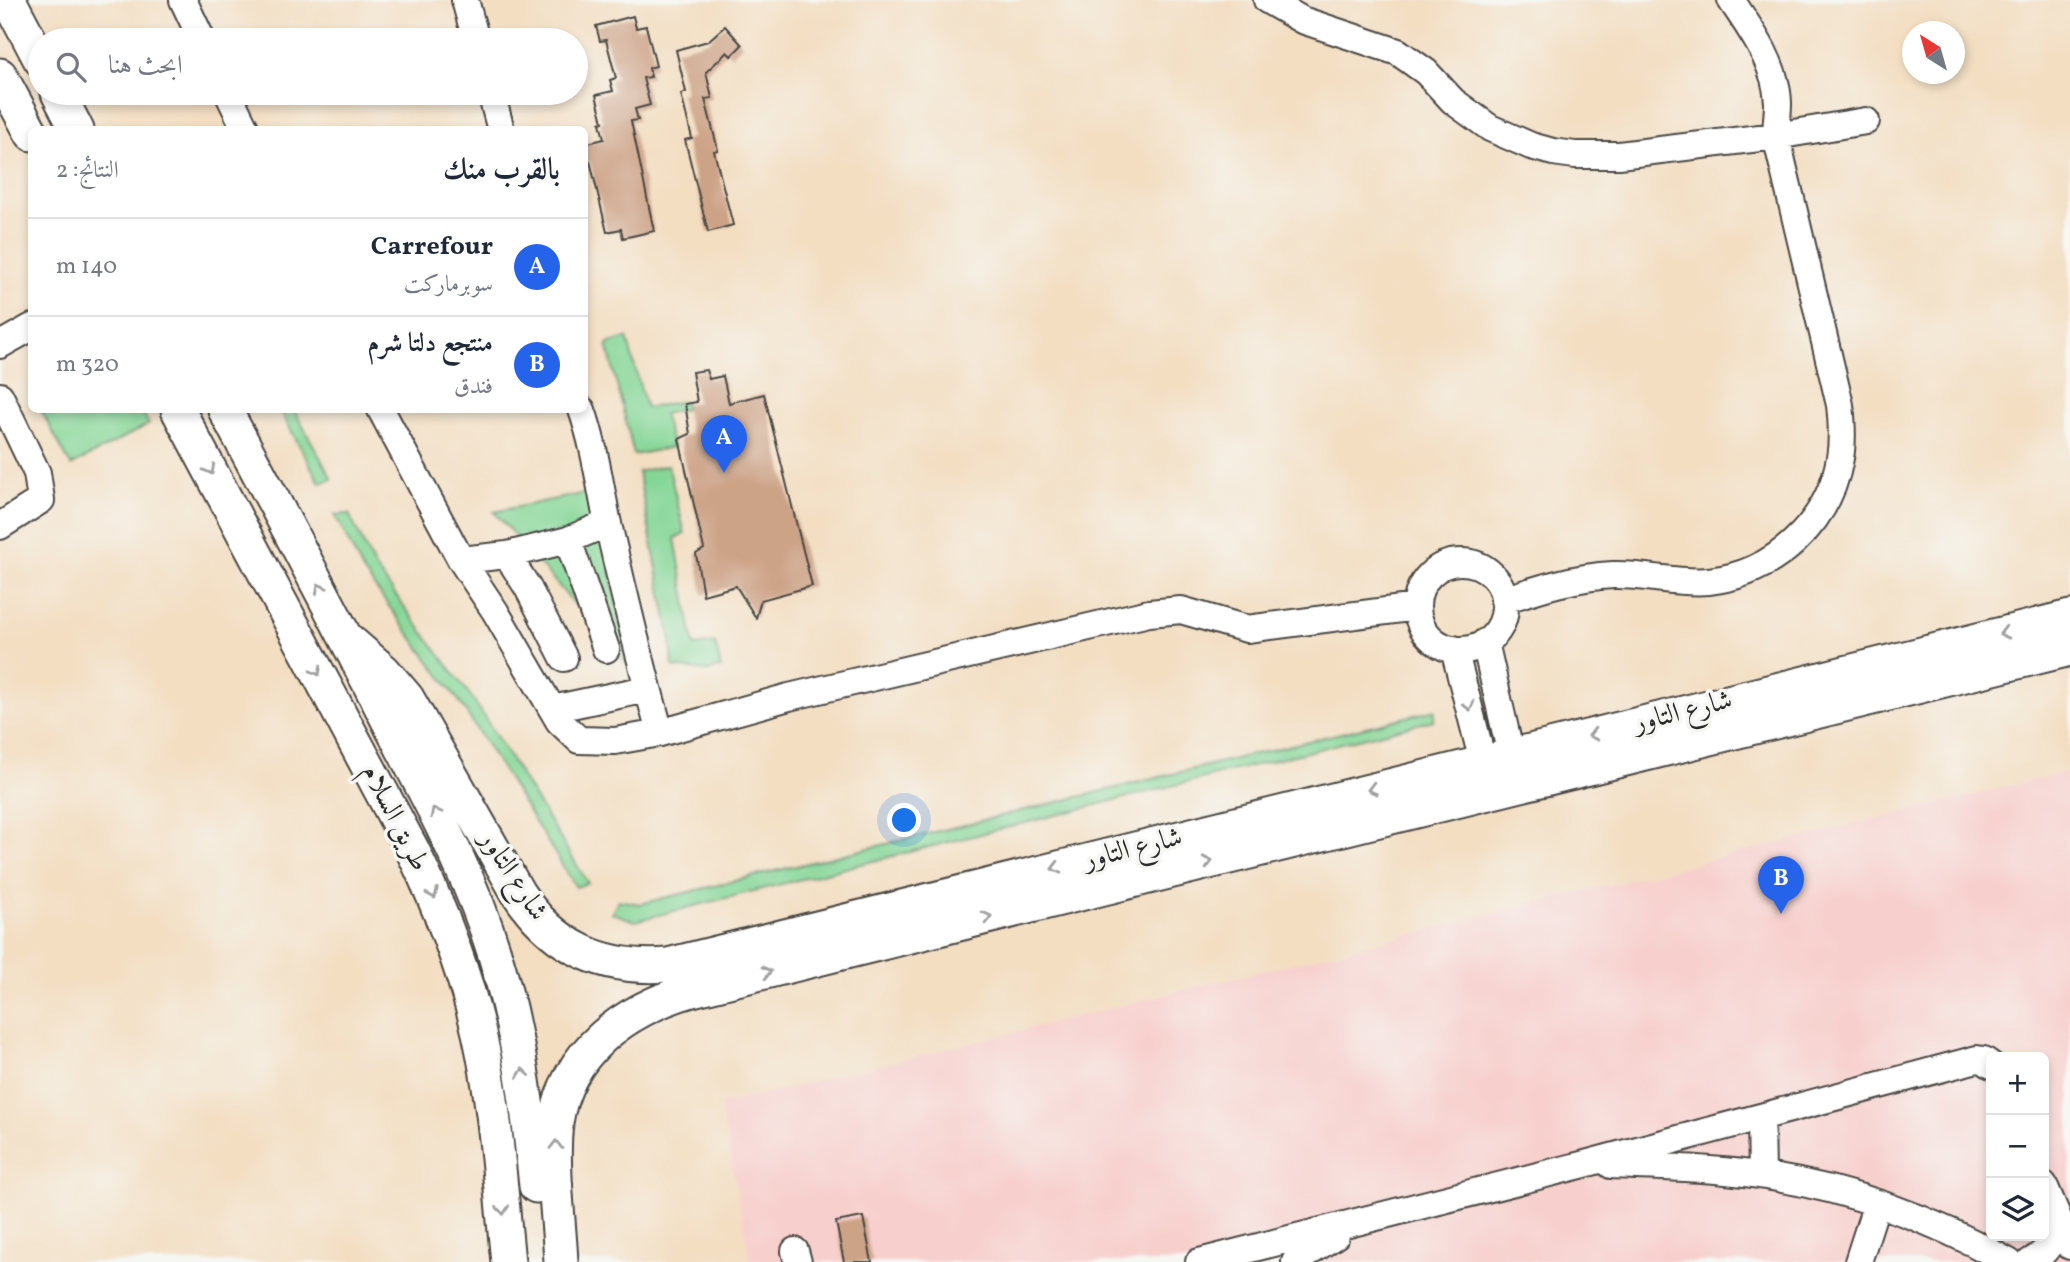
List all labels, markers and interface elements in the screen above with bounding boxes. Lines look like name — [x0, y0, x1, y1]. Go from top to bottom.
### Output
north arrow — [1902, 21, 1965, 84]
search box — [28, 28, 588, 105]
icon: search — [52, 48, 90, 86]
text: ابحث هنا — [108, 48, 183, 84]
text: بالقرب منك — [443, 150, 560, 192]
text: النتائج: 2 — [56, 155, 119, 187]
text: Carrefour — [371, 229, 493, 265]
text: 140 m — [56, 251, 117, 283]
text: A — [529, 251, 545, 283]
text: سوبرماركت — [404, 269, 493, 301]
text: منتجع دلتا شرم — [367, 326, 493, 362]
text: 320 m — [56, 349, 119, 381]
text: B — [529, 349, 545, 381]
text: فندق — [454, 371, 493, 403]
pin: A — [701, 415, 747, 473]
one-way arrow — [202, 463, 215, 475]
one-way arrow — [314, 582, 328, 595]
one-way arrow — [1998, 625, 2010, 639]
one-way arrow — [309, 663, 322, 676]
street label: شارع التاور — [1626, 681, 1737, 746]
one-way arrow — [1461, 699, 1475, 711]
one-way arrow — [1587, 727, 1599, 741]
street label: طريق السلام — [349, 758, 439, 880]
one-way arrow — [1366, 781, 1378, 795]
your location — [887, 803, 921, 837]
one-way arrow — [430, 807, 444, 819]
street label: شارع التاور — [1076, 818, 1187, 883]
street label: شارع التاور — [466, 821, 557, 930]
one-way arrow — [1202, 856, 1214, 870]
pin: B — [1758, 856, 1804, 914]
one-way arrow — [1050, 860, 1062, 874]
one-way arrow — [425, 887, 439, 899]
one-way arrow — [981, 911, 993, 925]
one-way arrow — [761, 966, 773, 980]
map controls — [1986, 1052, 2049, 1241]
button: + — [1986, 1052, 2049, 1115]
one-way arrow — [516, 1067, 531, 1078]
button: − — [1986, 1115, 2049, 1178]
one-way arrow — [548, 1139, 564, 1150]
button: layers — [1986, 1178, 2049, 1241]
one-way arrow — [495, 1205, 510, 1216]

